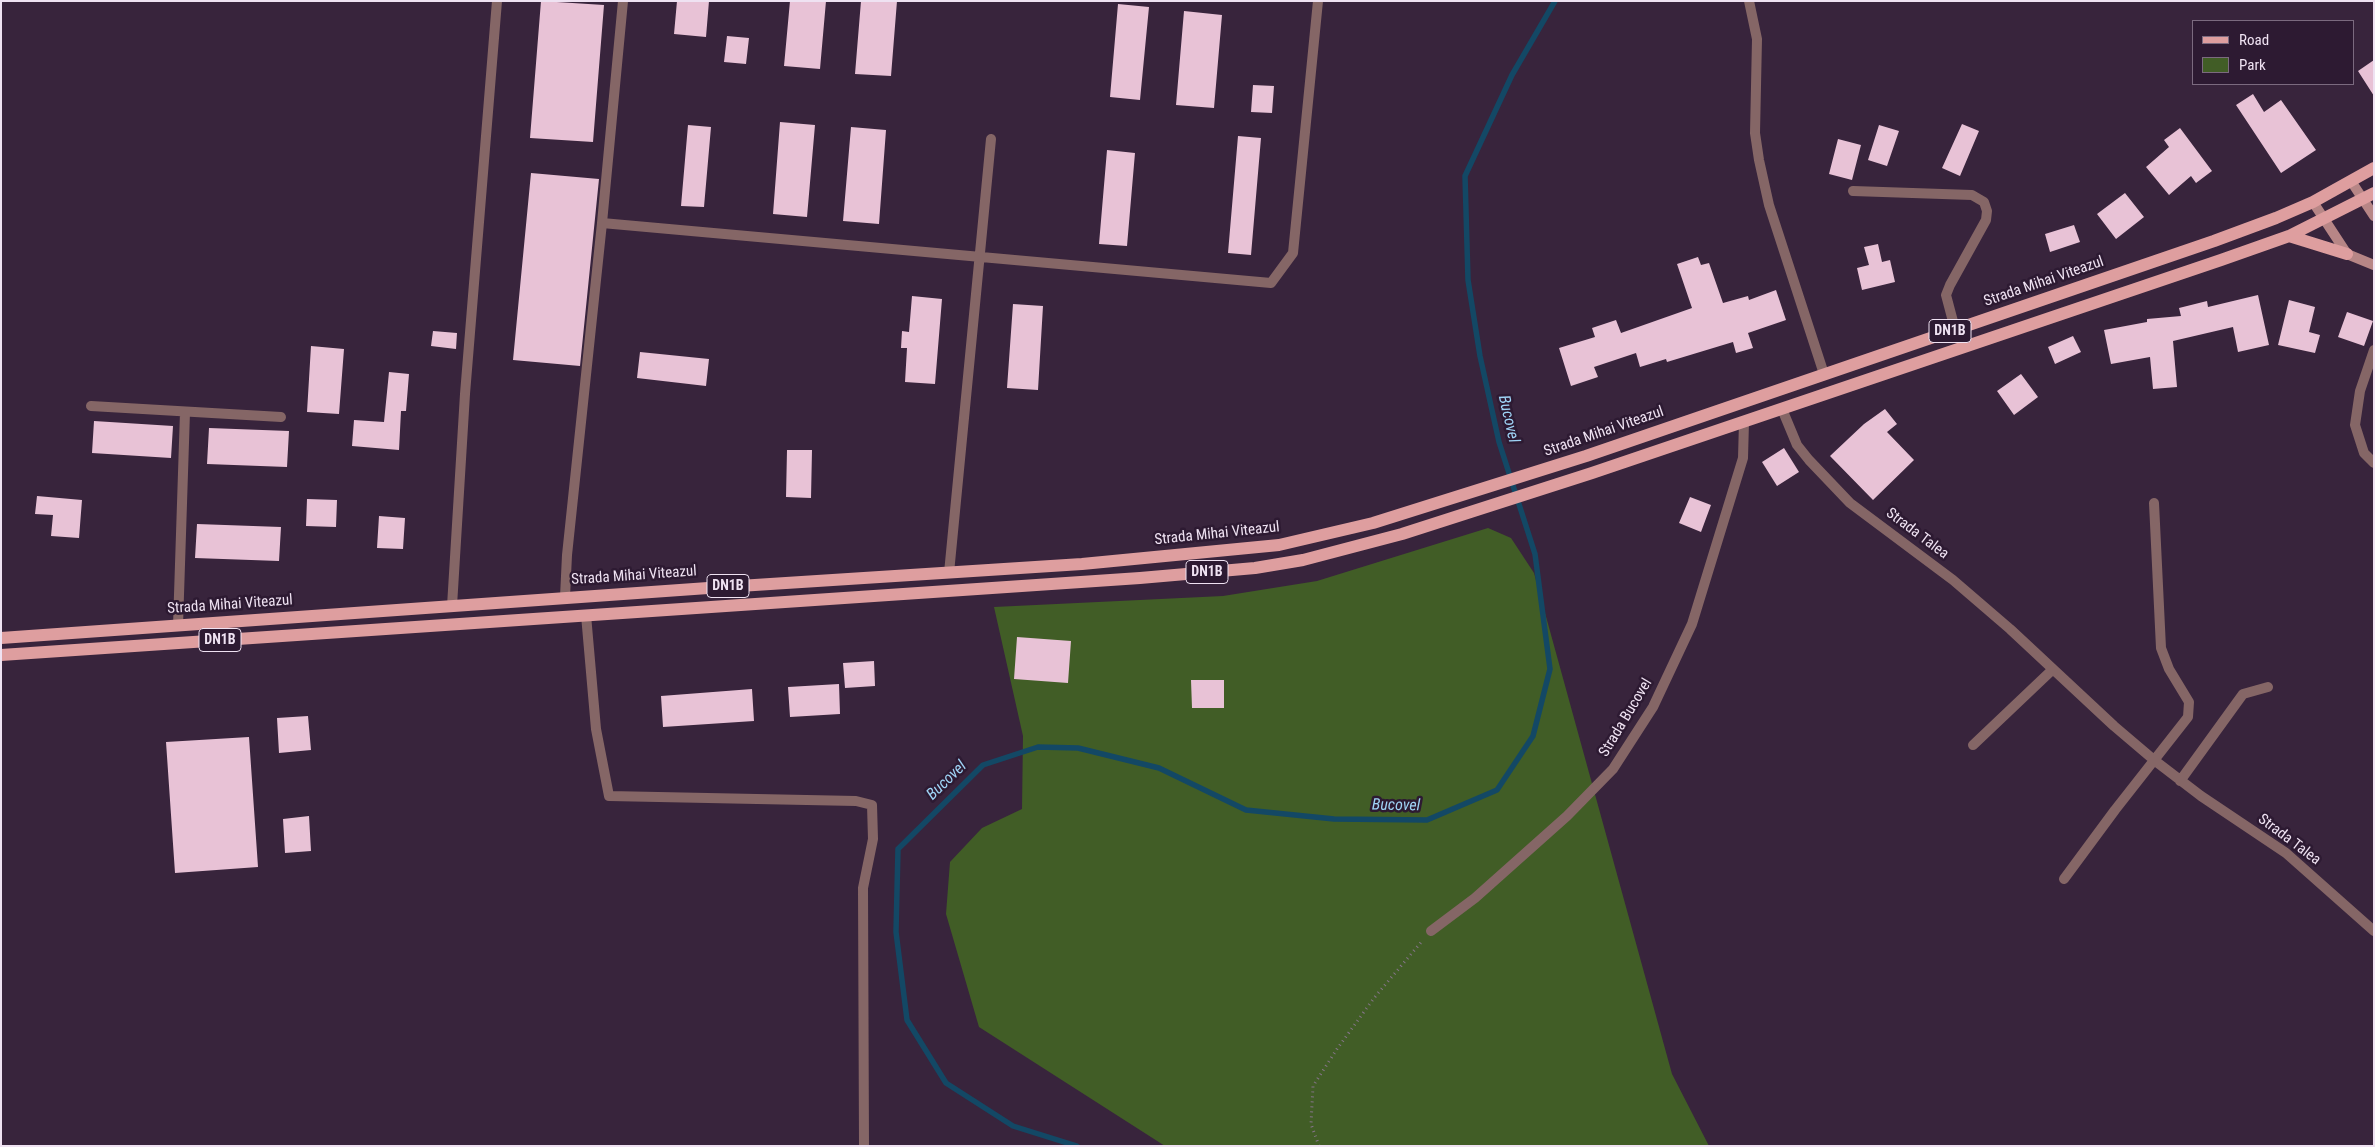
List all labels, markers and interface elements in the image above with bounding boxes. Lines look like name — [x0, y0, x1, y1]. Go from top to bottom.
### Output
legend — [2192, 20, 2355, 85]
text: Road — [2239, 31, 2269, 49]
text: Park — [2239, 56, 2266, 74]
street label: Strada Mihai Viteazul — [1982, 253, 2106, 311]
road number: DN1B — [1929, 320, 1971, 342]
water label: Bucovel — [1493, 393, 1523, 445]
street label: Strada Mihai Viteazul — [1542, 403, 1666, 461]
street label: Strada Talea — [1882, 505, 1952, 563]
street label: Strada Mihai Viteazul — [1154, 518, 1280, 550]
road number: DN1B — [1186, 560, 1228, 584]
street label: Strada Mihai Viteazul — [571, 563, 697, 589]
road number: DN1B — [707, 574, 749, 598]
street label: Strada Mihai Viteazul — [167, 592, 293, 618]
road number: DN1B — [199, 628, 241, 652]
street label: Strada Bucovel — [1596, 676, 1656, 760]
water label: Bucovel — [923, 757, 971, 805]
water label: Bucovel — [1372, 796, 1420, 816]
street label: Strada Talea — [2254, 811, 2324, 869]

